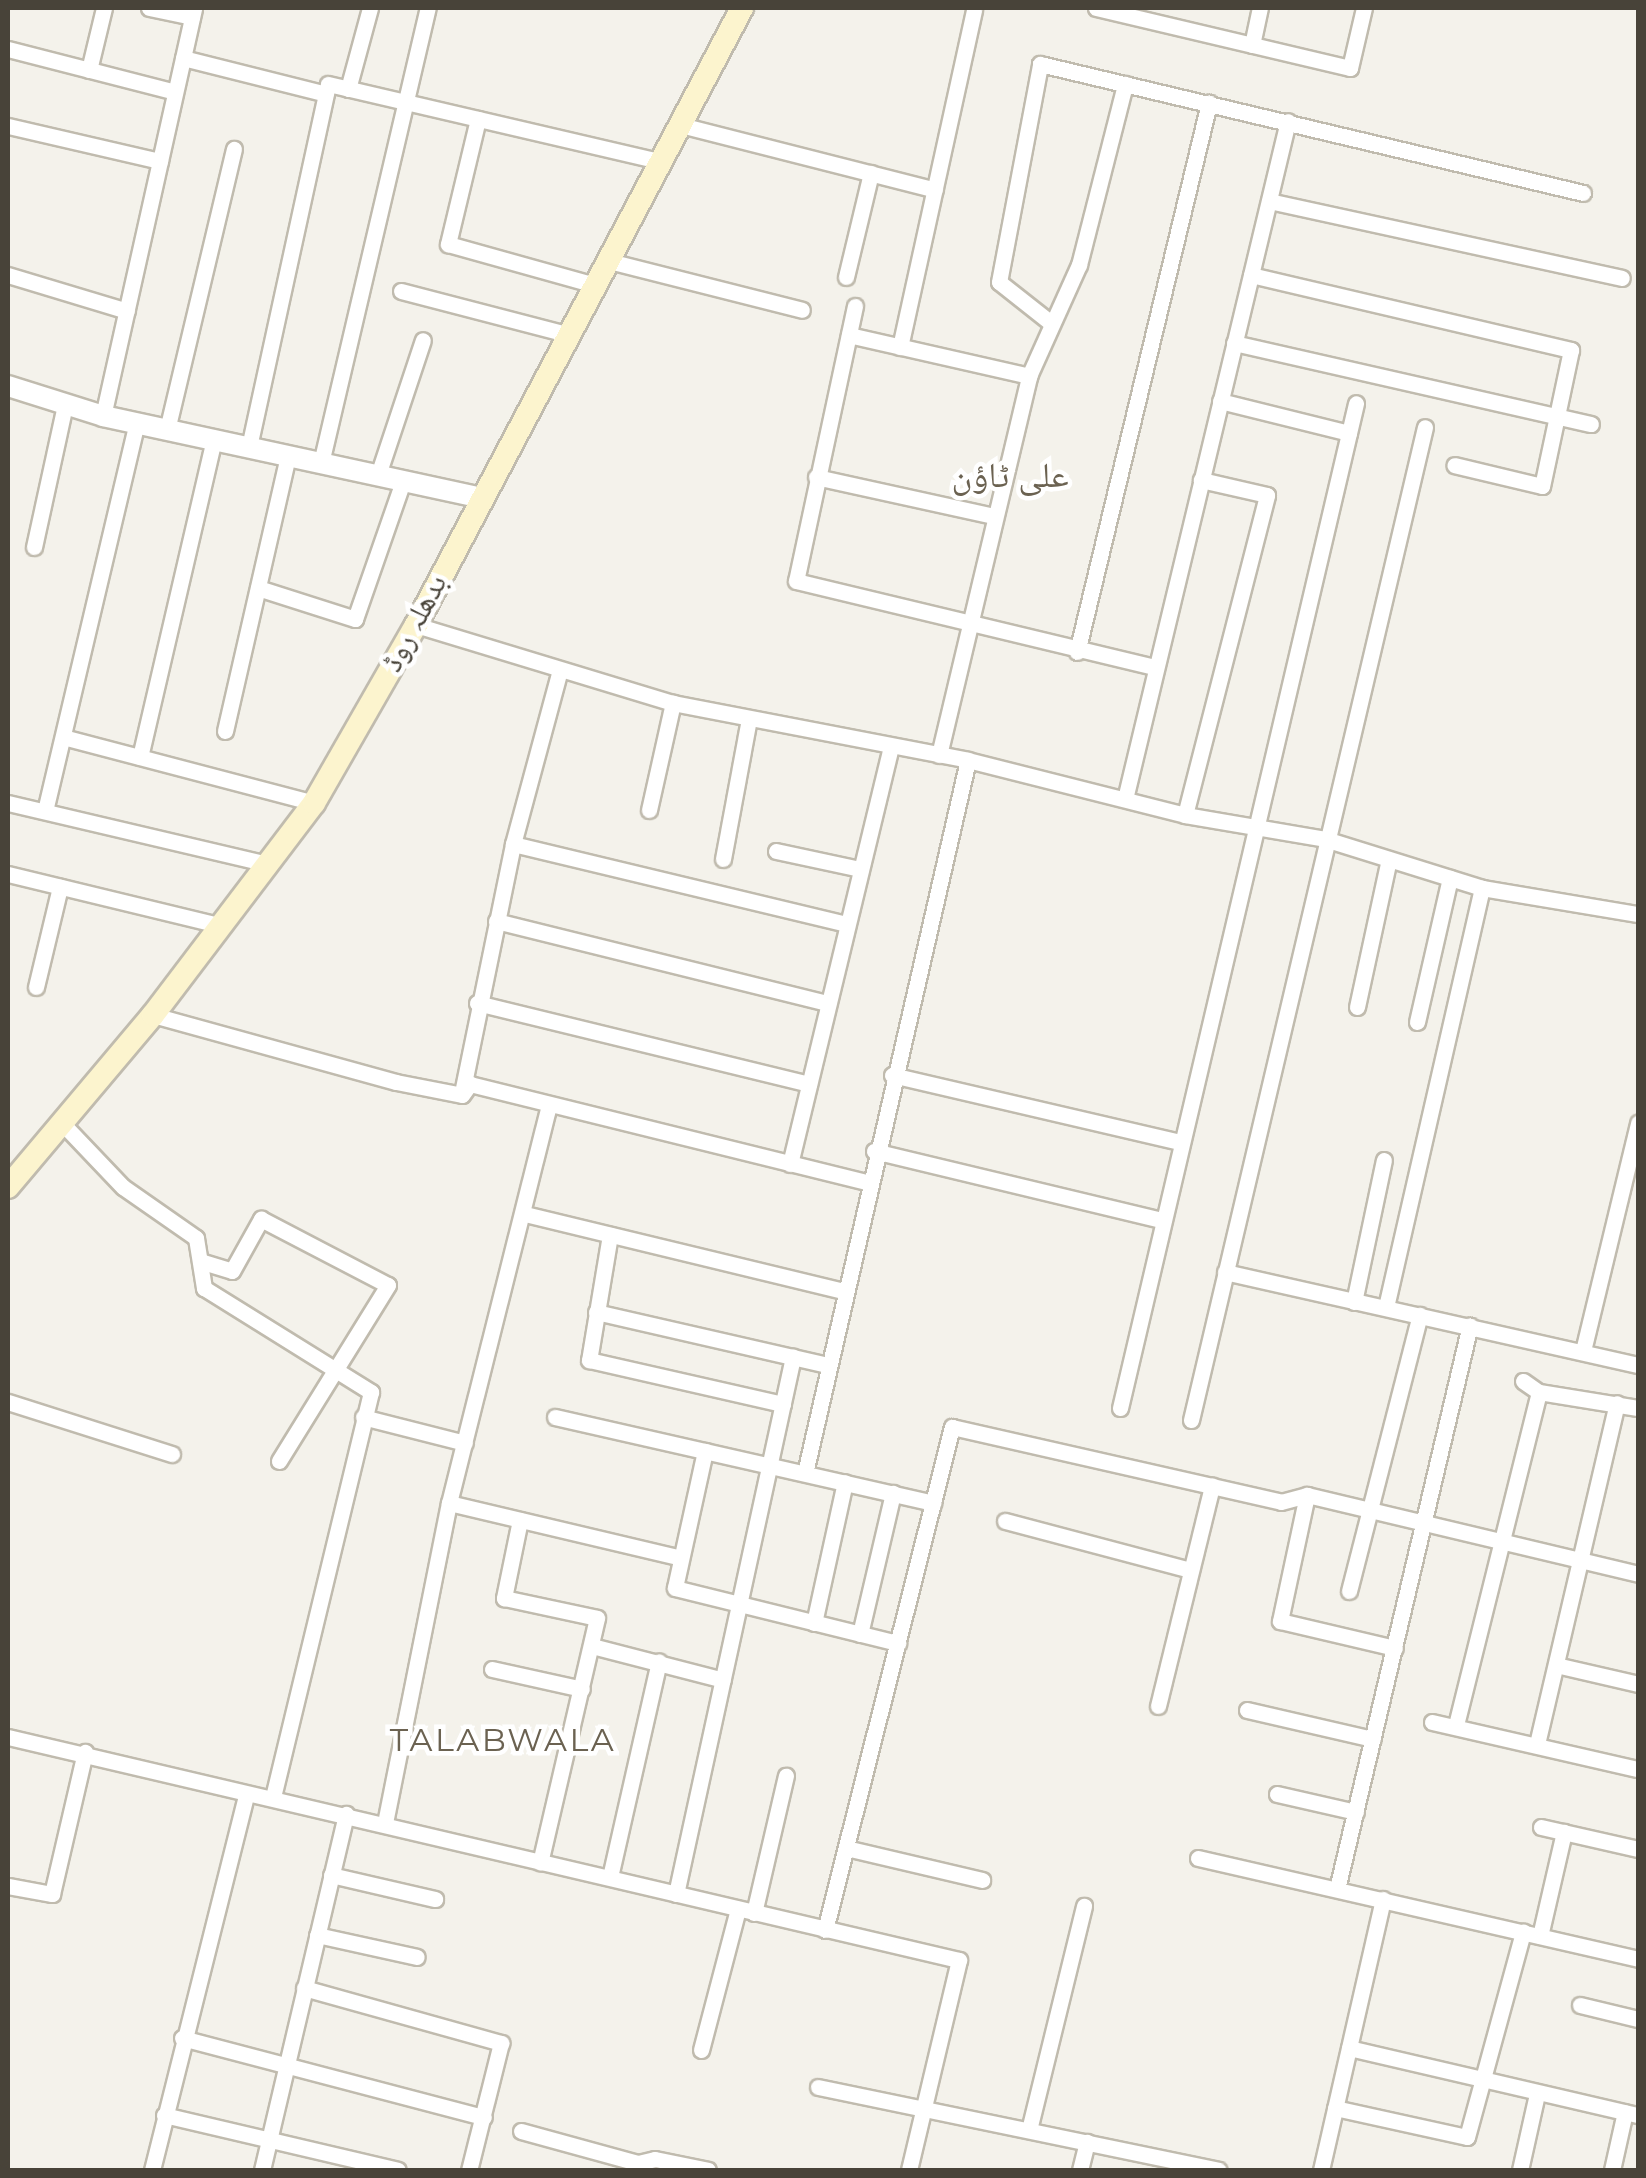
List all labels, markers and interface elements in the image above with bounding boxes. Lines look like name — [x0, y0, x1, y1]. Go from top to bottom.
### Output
district label: علی ٹاؤن — [951, 454, 1069, 496]
street label: بدھلہ روڈ — [373, 568, 455, 678]
district label: TALABWALA — [390, 1721, 616, 1759]

